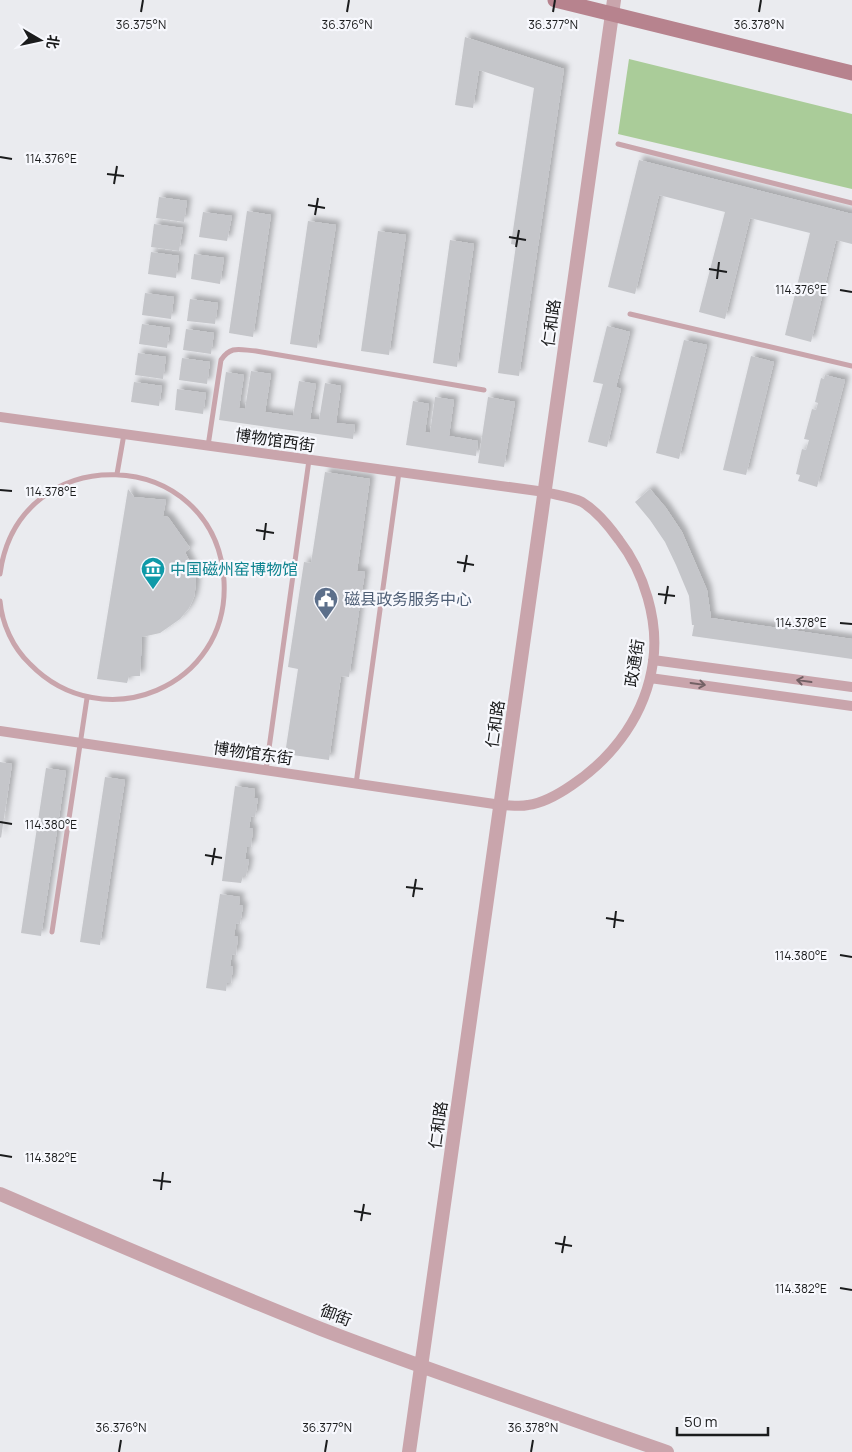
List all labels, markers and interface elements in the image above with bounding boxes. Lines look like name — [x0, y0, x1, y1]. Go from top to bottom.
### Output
north arrow — [15, 15, 65, 65]
text: 36.375°N — [116, 16, 166, 33]
text: 36.376°N — [322, 16, 372, 33]
text: 36.377°N — [528, 16, 578, 33]
text: 36.378°N — [734, 16, 784, 33]
text: 北 — [43, 34, 64, 51]
text: 114.376°E — [25, 150, 77, 167]
text: 114.376°E — [775, 281, 827, 298]
street label: 仁和路 — [537, 298, 565, 348]
street label: 博物馆西街 — [234, 424, 316, 456]
text: 114.378°E — [25, 483, 77, 500]
museum icon: 中国磁州窑博物馆 — [140, 556, 166, 590]
place label: 中国磁州窑博物馆 — [170, 558, 298, 580]
public building icon: 磁县政务服务中心 — [313, 586, 339, 620]
place label: 磁县政务服务中心 — [344, 588, 472, 610]
text: 114.378°E — [775, 614, 827, 631]
street label: 政通街 — [619, 638, 649, 688]
one-way arrow — [796, 676, 812, 686]
one-way arrow — [690, 680, 706, 690]
street label: 仁和路 — [481, 699, 509, 749]
street label: 博物馆东街 — [212, 737, 294, 769]
text: 114.380°E — [25, 816, 77, 833]
text: 114.380°E — [775, 947, 827, 964]
street label: 仁和路 — [424, 1100, 452, 1150]
text: 114.382°E — [25, 1149, 77, 1166]
text: 114.382°E — [775, 1280, 827, 1297]
street label: 御街 — [317, 1299, 355, 1331]
scale bar — [677, 1404, 768, 1436]
text: 50 m — [684, 1411, 718, 1432]
text: 36.376°N — [96, 1419, 146, 1436]
text: 36.377°N — [302, 1419, 352, 1436]
text: 36.378°N — [508, 1419, 558, 1436]

